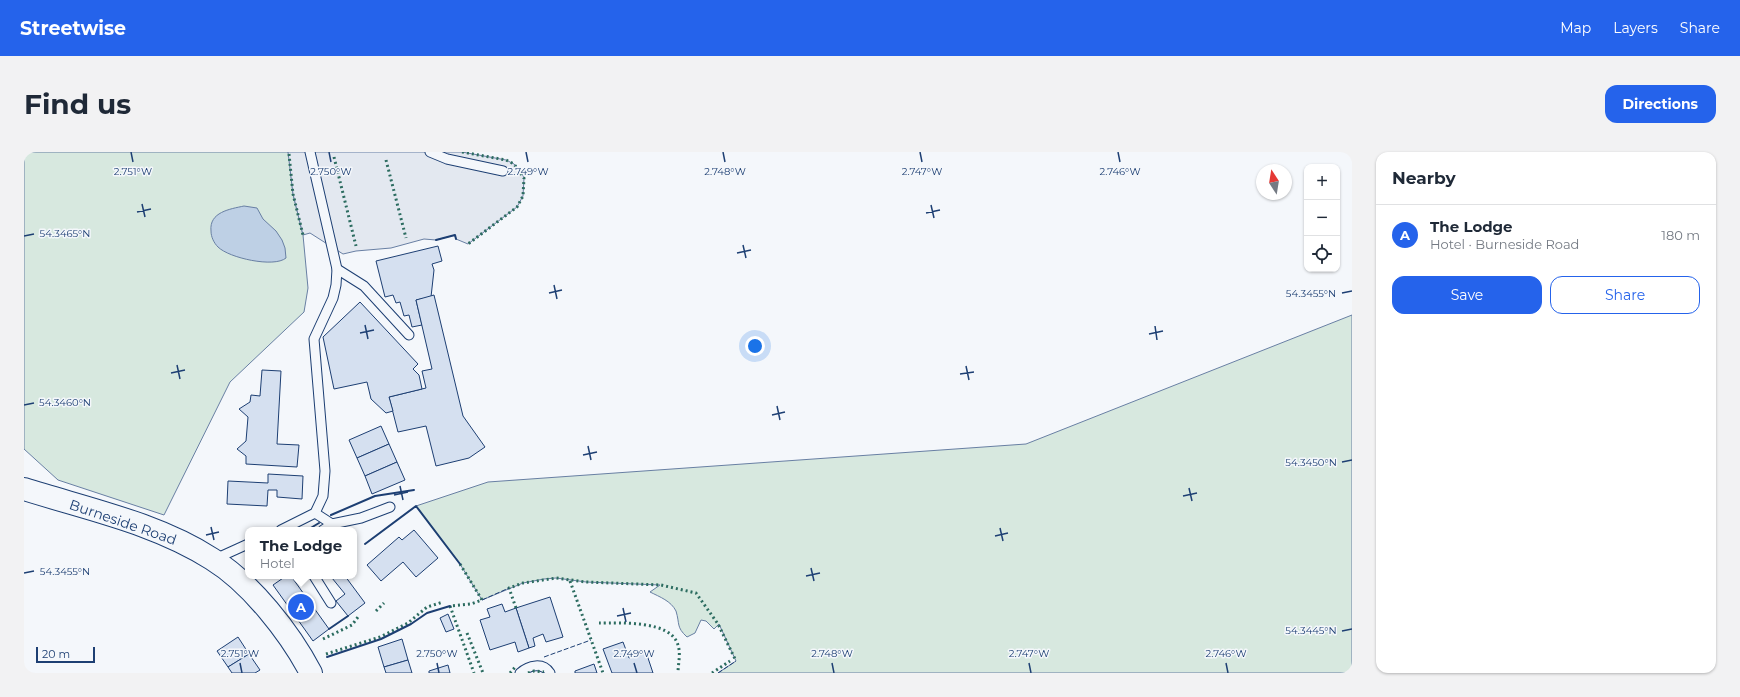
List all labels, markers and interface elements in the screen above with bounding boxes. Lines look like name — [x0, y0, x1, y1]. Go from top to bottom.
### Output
text: Streetwise — [20, 17, 126, 40]
text: Map — [1560, 19, 1591, 37]
text: Layers — [1613, 19, 1658, 37]
text: Share — [1680, 19, 1720, 37]
button: Directions — [1605, 85, 1716, 123]
text: Find us — [24, 87, 131, 121]
north arrow — [1256, 164, 1292, 200]
map controls — [1304, 164, 1340, 272]
button: + — [1304, 164, 1340, 200]
text: 2.751°W — [114, 165, 152, 178]
text: 2.750°W — [310, 165, 352, 178]
text: 2.749°W — [507, 165, 549, 178]
text: 2.748°W — [704, 165, 746, 178]
text: 2.747°W — [902, 165, 942, 178]
text: 2.746°W — [1099, 165, 1141, 178]
text: Nearby — [1392, 168, 1456, 188]
button: − — [1304, 200, 1340, 236]
text: The Lodge — [1430, 217, 1513, 236]
text: 54.3465°N — [40, 227, 90, 240]
text: A — [1400, 227, 1410, 243]
text: 180 m — [1661, 227, 1700, 243]
button: locate — [1304, 236, 1340, 272]
text: Hotel · Burneside Road — [1430, 236, 1579, 252]
button: Save — [1392, 276, 1542, 314]
button: Share — [1550, 276, 1700, 314]
text: 54.3455°N — [1286, 287, 1336, 300]
your location — [745, 336, 765, 356]
text: 54.3460°N — [39, 396, 91, 409]
text: 54.3450°N — [1285, 456, 1337, 469]
street label: Burneside Road — [67, 495, 179, 549]
popup — [245, 527, 357, 579]
text: The Lodge — [260, 536, 342, 555]
text: Hotel — [260, 555, 295, 571]
text: 54.3455°N — [40, 565, 90, 578]
pin: A — [288, 592, 314, 622]
text: 54.3445°N — [1285, 624, 1337, 637]
scale bar — [36, 645, 95, 664]
text: 20 m — [42, 647, 70, 661]
text: 2.751°W — [221, 647, 259, 660]
text: 2.750°W — [416, 647, 458, 660]
text: 2.749°W — [613, 647, 655, 660]
text: 2.748°W — [811, 647, 853, 660]
text: 2.747°W — [1009, 647, 1049, 660]
text: 2.746°W — [1205, 647, 1247, 660]

